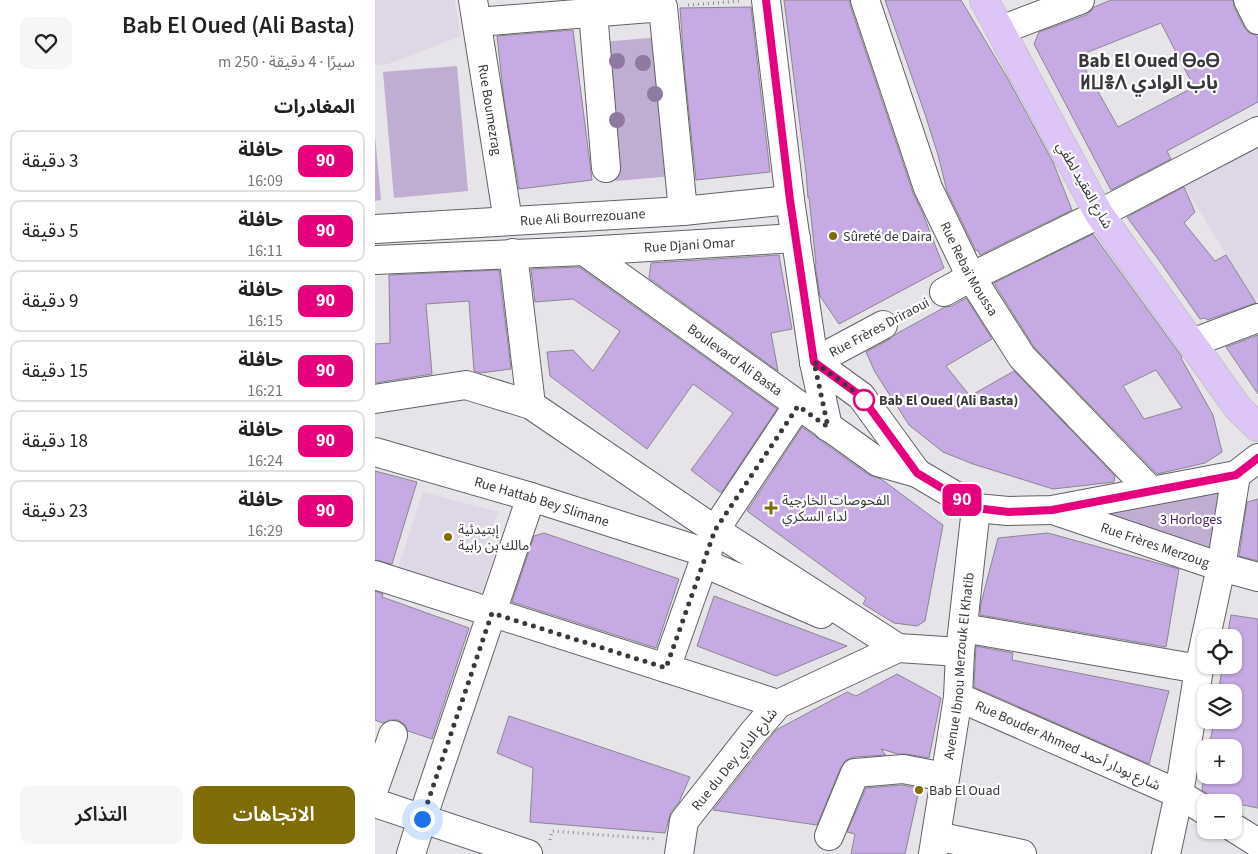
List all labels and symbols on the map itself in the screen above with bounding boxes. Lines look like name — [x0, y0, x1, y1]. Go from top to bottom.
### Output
district label: Bab El Oued ⴱⴰⴱ ⵍⵡⴻⴷ باب الوادي — [1078, 48, 1220, 97]
street label: Rue Boumezrag — [472, 63, 506, 157]
street label: شارع العقيد لطفي — [1051, 138, 1117, 233]
street label: Rue Ali Bourrezouane — [519, 204, 646, 232]
street label: Rue Rebaï Moussa — [935, 218, 1003, 320]
place label: Sûreté de Daira — [843, 227, 932, 247]
marker: Sûreté de Daira — [827, 230, 839, 242]
street label: Rue Djani Omar — [644, 233, 736, 258]
street label: Rue Frères Driraoui — [826, 293, 933, 363]
street label: Boulevard Ali Basta — [683, 319, 786, 401]
marker: Bab El Oued (Ali Basta) — [853, 389, 875, 411]
place label: Bab El Oued (Ali Basta) — [879, 391, 1018, 411]
street label: Rue Hattab Bey Slimane — [472, 472, 612, 532]
line badge: 90 — [939, 484, 985, 516]
place label: الفحوصات الخارجية لداء السكري — [782, 491, 890, 527]
marker: الفحوصات الخارجية لداء السكري — [764, 501, 778, 515]
park label: 3 Horloges — [1160, 510, 1222, 530]
street label: Rue Frères Merzoug — [1098, 518, 1212, 573]
place label: إبتيدئية مالك بن رابية — [458, 520, 529, 556]
marker: إبتيدئية مالك بن رابية — [442, 531, 454, 543]
street label: Avenue Ibnou Merzouk El Khatib — [939, 571, 980, 761]
street label: Rue Bouder Ahmed شارع بودار أحمد — [972, 696, 1163, 796]
street label: Rue du Dey شارع الداي — [687, 704, 783, 815]
place label: Bab El Ouad — [929, 781, 1000, 801]
marker: Bab El Ouad — [913, 784, 925, 796]
your location — [410, 807, 435, 832]

